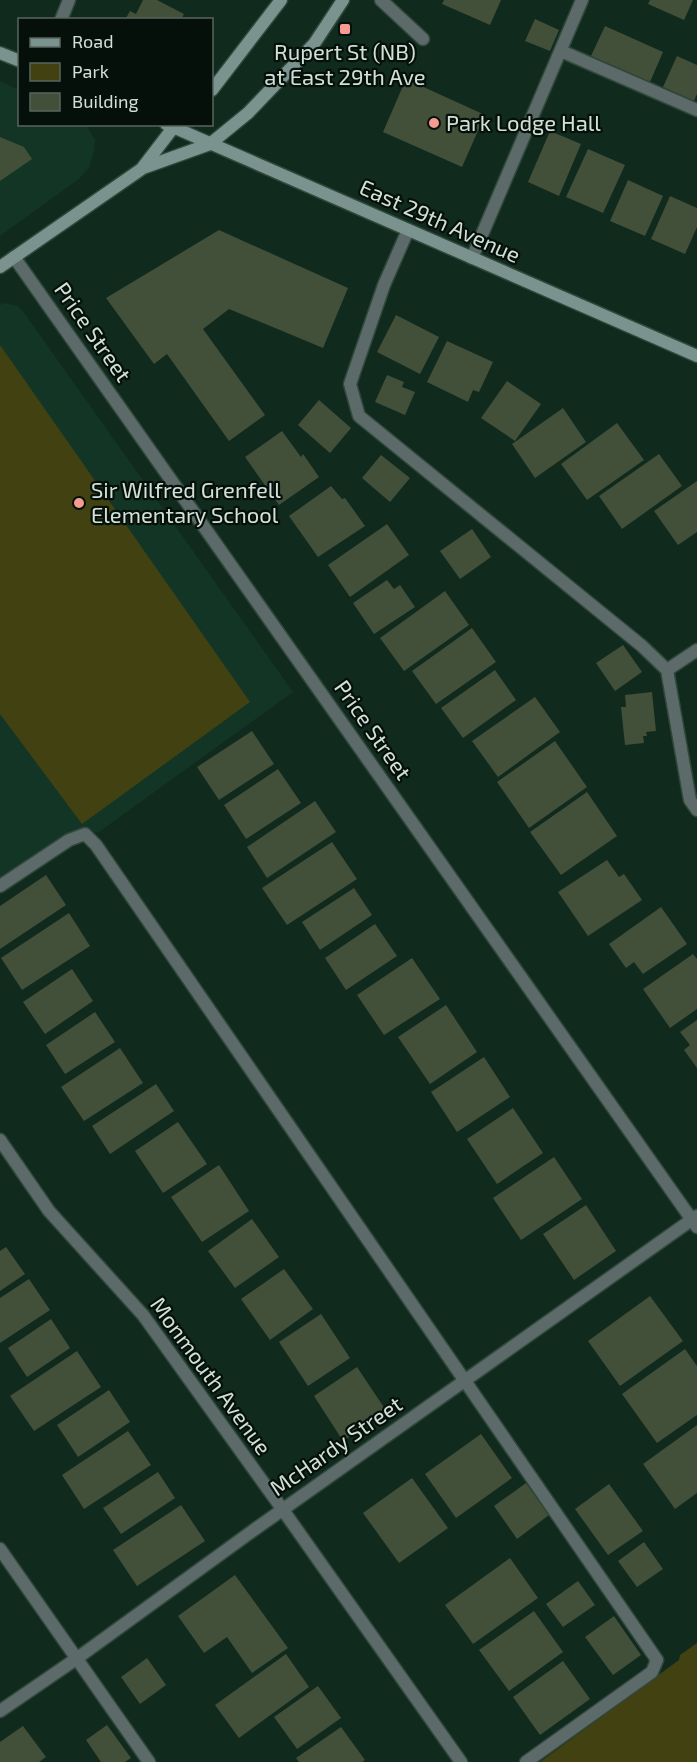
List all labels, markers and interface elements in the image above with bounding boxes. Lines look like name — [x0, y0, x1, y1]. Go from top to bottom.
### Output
legend — [18, 18, 213, 126]
marker: Rupert St (NB) at East 29th Ave — [338, 22, 352, 36]
text: Road — [72, 30, 113, 52]
place label: Rupert St (NB) at East 29th Ave — [264, 38, 426, 89]
text: Park — [72, 60, 109, 82]
text: Building — [72, 90, 139, 112]
place label: Park Lodge Hall — [446, 109, 601, 135]
marker: Park Lodge Hall — [427, 116, 441, 130]
street label: East 29th Avenue — [356, 173, 525, 267]
street label: Price Street — [50, 277, 138, 386]
place label: Sir Wilfred Grenfell Elementary School — [91, 476, 281, 527]
marker: Sir Wilfred Grenfell Elementary School — [72, 496, 86, 510]
street label: Price Street — [330, 675, 418, 784]
street label: Monmouth Avenue — [146, 1292, 278, 1459]
street label: McHardy Street — [264, 1390, 406, 1500]

